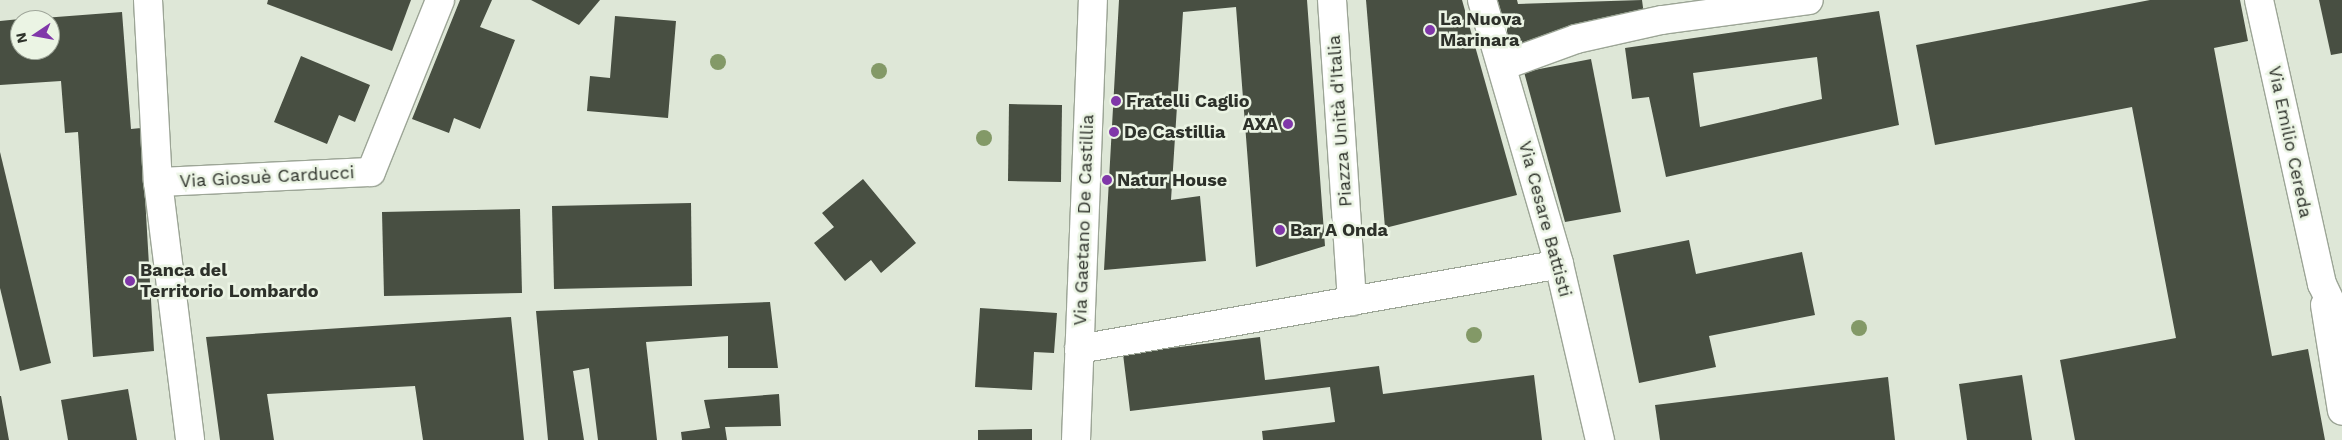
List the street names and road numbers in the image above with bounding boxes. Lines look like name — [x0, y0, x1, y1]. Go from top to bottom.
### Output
street label: Piazza Unità d'Italia — [1323, 34, 1357, 208]
street label: Via Emilio Cereda — [2263, 64, 2317, 220]
street label: Via Gaetano De Castillia — [1070, 114, 1098, 326]
street label: Via Cesare Battisti — [1514, 139, 1576, 299]
street label: Via Giosuè Carducci — [179, 162, 355, 192]

